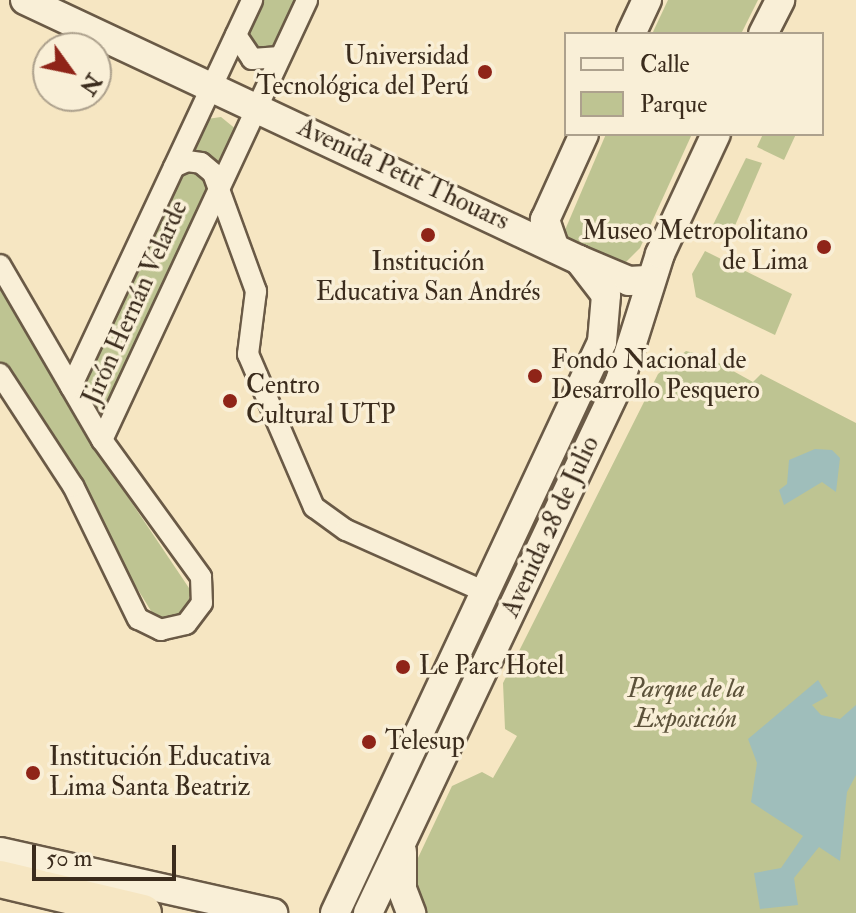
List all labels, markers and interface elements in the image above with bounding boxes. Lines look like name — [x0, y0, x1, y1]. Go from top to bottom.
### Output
north arrow — [32, 32, 112, 112]
legend — [564, 32, 824, 136]
place label: Universidad Tecnológica del Perú — [256, 41, 469, 102]
text: Calle — [640, 49, 690, 80]
marker: Universidad Tecnológica del Perú — [476, 63, 494, 81]
text: N — [73, 68, 108, 100]
text: Parque — [640, 89, 707, 120]
street label: Avenida Petit Thouars — [292, 112, 514, 238]
street label: Jirón Hernán Velarde — [77, 196, 195, 410]
place label: Museo Metropolitano de Lima — [582, 216, 808, 278]
marker: Institución Educativa San Andrés — [419, 226, 437, 244]
marker: Museo Metropolitano de Lima — [815, 238, 833, 256]
place label: Institución Educativa San Andrés — [316, 247, 540, 308]
place label: Fondo Nacional de Desarrollo Pesquero — [551, 345, 760, 406]
marker: Fondo Nacional de Desarrollo Pesquero — [526, 367, 544, 385]
place label: Centro Cultural UTP — [246, 370, 395, 432]
marker: Centro Cultural UTP — [221, 392, 239, 410]
street label: Avenida 28 de Julio — [495, 431, 607, 623]
place label: Le Parc Hotel — [419, 651, 564, 683]
marker: Le Parc Hotel — [394, 658, 412, 676]
park label: Parque de la Exposición — [627, 674, 745, 736]
place label: Telesup — [385, 726, 465, 758]
marker: Telesup — [360, 733, 378, 751]
place label: Institución Educativa Lima Santa Beatriz — [49, 742, 271, 804]
marker: Institución Educativa Lima Santa Beatriz — [24, 764, 42, 782]
scale bar — [36, 829, 180, 879]
text: 50 m — [46, 843, 92, 874]

